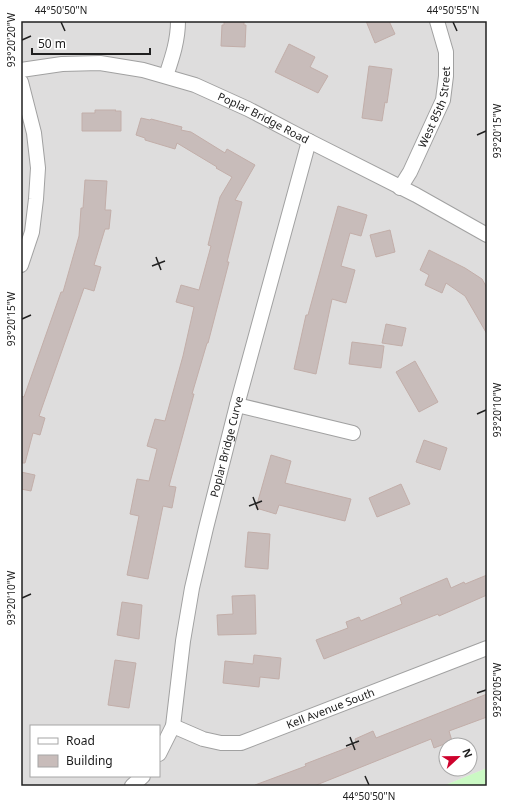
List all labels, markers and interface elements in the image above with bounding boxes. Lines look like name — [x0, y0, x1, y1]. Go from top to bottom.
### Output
text: 44°50'50"N — [35, 3, 87, 17]
text: 44°50'55"N — [427, 3, 479, 17]
text: 93°20'20"W — [4, 12, 18, 67]
scale bar — [32, 30, 150, 56]
text: 50 m — [38, 35, 66, 52]
street label: West 85th Street — [414, 67, 453, 150]
street label: Poplar Bridge Road — [216, 88, 312, 147]
text: 93°20'15"W — [490, 103, 504, 158]
text: 93°20'15"W — [4, 291, 18, 346]
text: 93°20'10"W — [490, 382, 504, 437]
street label: Poplar Bridge Curve — [206, 394, 246, 499]
text: 93°20'10"W — [4, 570, 18, 625]
text: 93°20'05"W — [490, 662, 504, 717]
street label: Kell Avenue South — [284, 684, 377, 732]
legend — [30, 725, 160, 777]
text: Road — [66, 732, 95, 749]
north arrow — [438, 737, 478, 777]
text: N — [459, 746, 476, 760]
text: Building — [66, 752, 113, 769]
text: 44°50'50"N — [343, 789, 395, 803]

